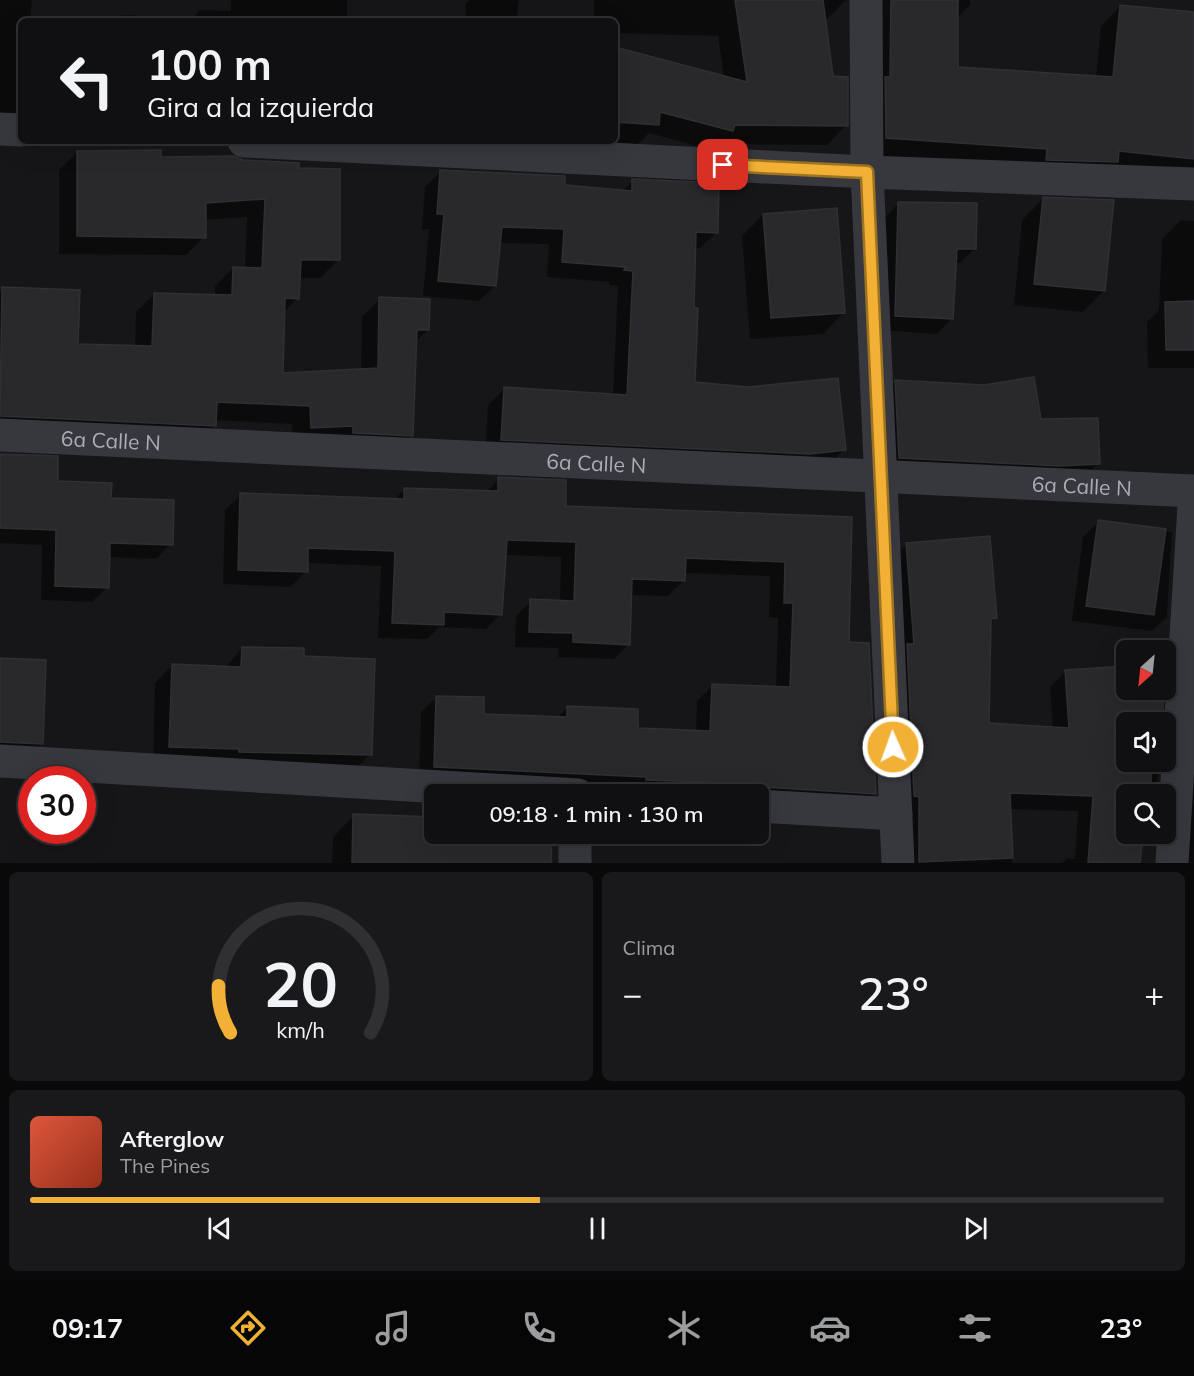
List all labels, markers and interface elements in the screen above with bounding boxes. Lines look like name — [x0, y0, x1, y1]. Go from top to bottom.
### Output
text: 100 m — [147, 38, 272, 91]
icon: left — [48, 42, 126, 120]
text: Gira a la izquierda — [147, 90, 374, 124]
pin — [697, 139, 748, 190]
icon: arrive — [706, 148, 739, 181]
street label: 6a Calle N — [60, 425, 161, 456]
street label: 6a Calle N — [546, 448, 647, 478]
street label: 6a Calle N — [1031, 470, 1132, 501]
north arrow — [1116, 640, 1176, 700]
map controls — [1116, 640, 1176, 844]
button: sound — [1116, 712, 1176, 772]
position arrow — [861, 715, 925, 779]
speed limit sign: 30 — [18, 766, 96, 844]
button: search — [1116, 784, 1176, 844]
text: 09:18 · 1 min · 130 m — [489, 800, 704, 828]
text: Clima — [623, 935, 675, 960]
text: 20 — [263, 944, 338, 1023]
text: 23° — [858, 965, 929, 1021]
text: − — [623, 973, 642, 1014]
text: + — [1144, 973, 1164, 1014]
text: km/h — [276, 1017, 325, 1044]
text: Afterglow — [120, 1125, 224, 1153]
text: The Pines — [120, 1153, 210, 1178]
icon: previous — [203, 1212, 236, 1245]
icon: pause — [581, 1212, 614, 1245]
icon: next — [959, 1212, 992, 1245]
icon: directions — [227, 1307, 269, 1349]
icon: music — [372, 1307, 414, 1349]
icon: phone — [518, 1307, 560, 1349]
icon: climate — [663, 1307, 705, 1349]
icon: car — [809, 1307, 851, 1349]
icon: filters — [954, 1307, 996, 1349]
text: 09:17 — [52, 1311, 123, 1345]
text: 23° — [1100, 1311, 1142, 1345]

